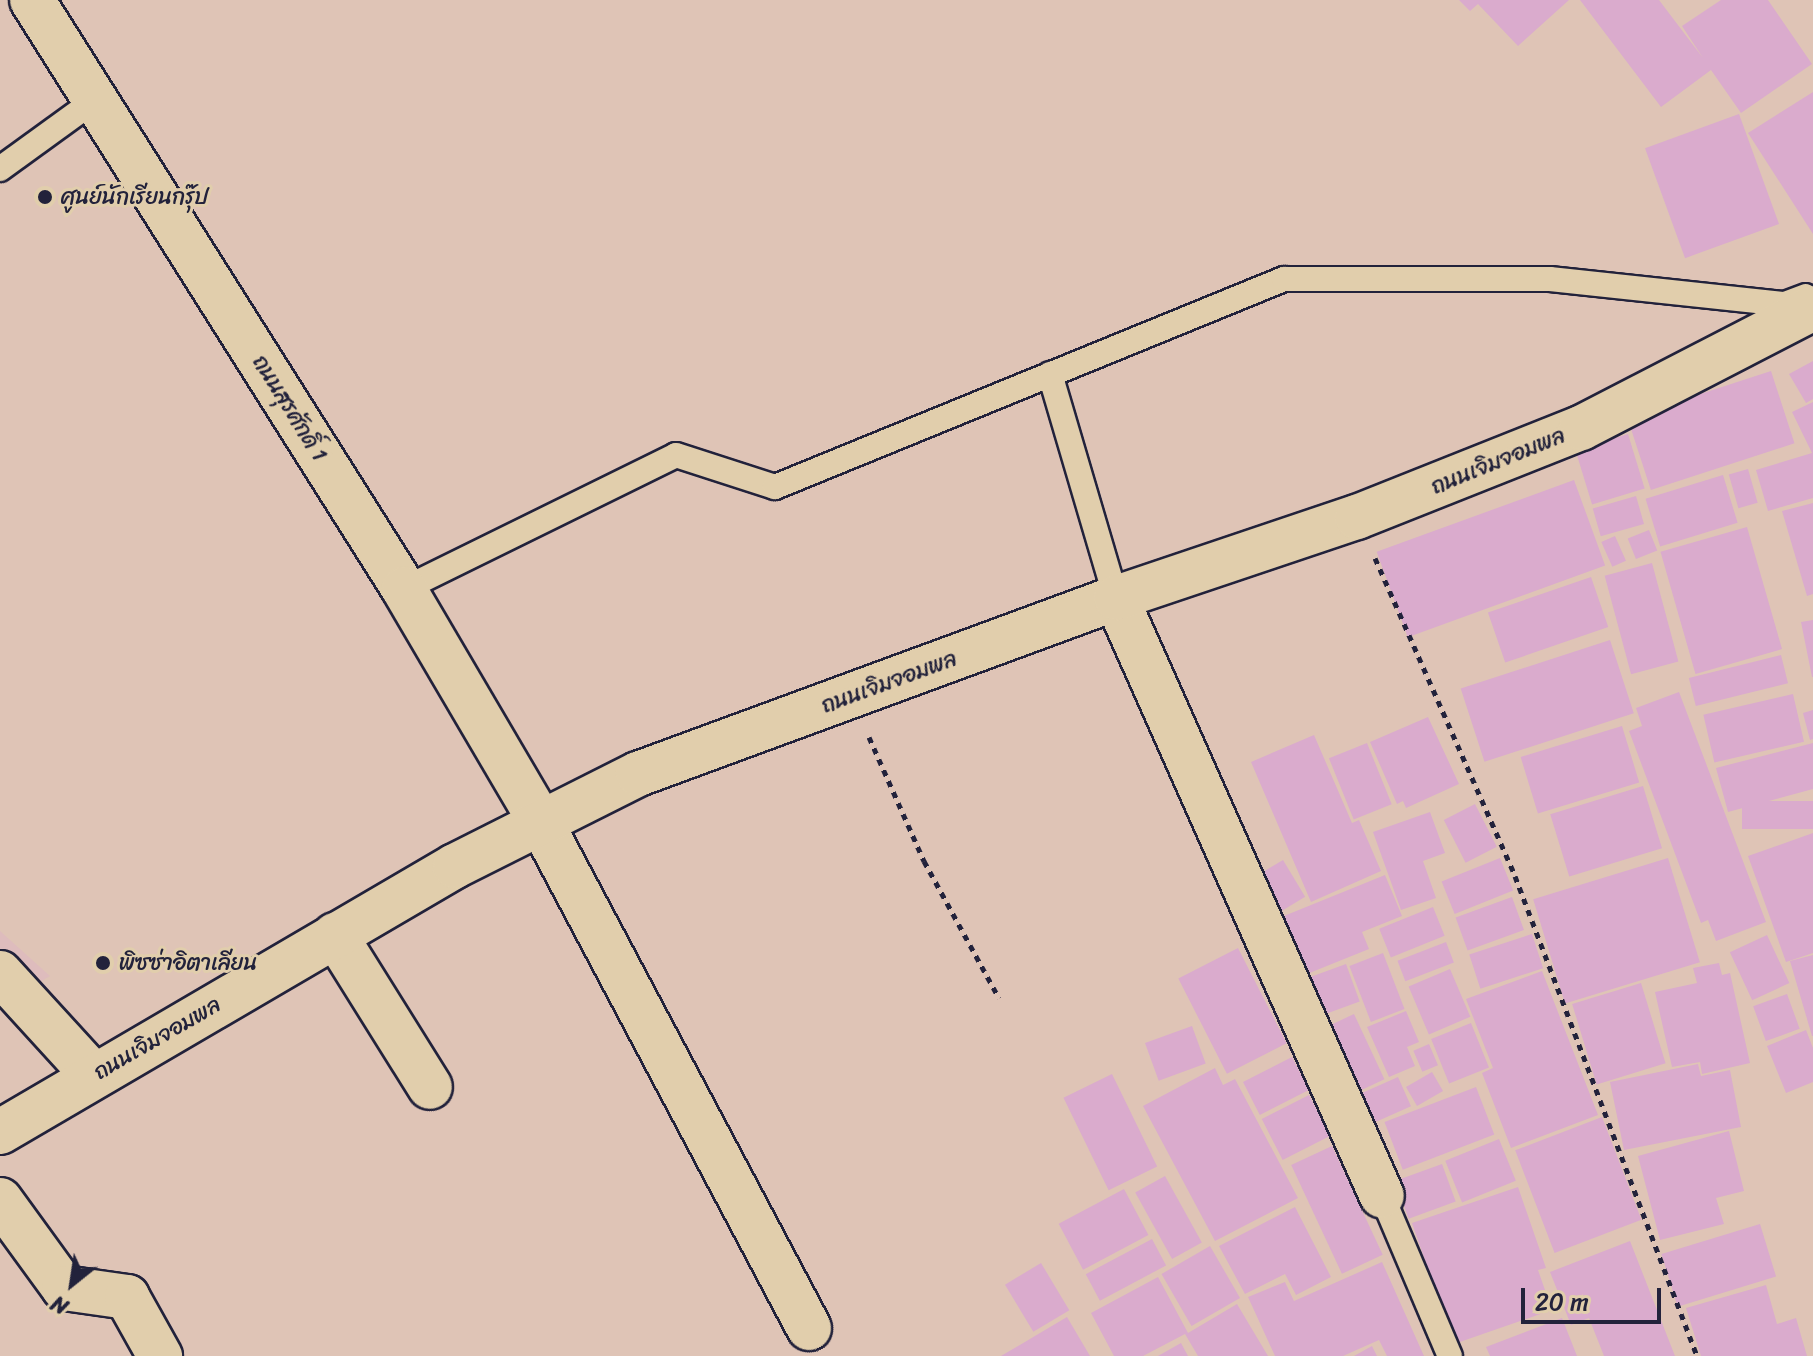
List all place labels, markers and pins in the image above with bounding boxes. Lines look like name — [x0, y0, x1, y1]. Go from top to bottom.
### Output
place label: ศูนย์นักเรียนกรุ๊ป — [61, 184, 209, 210]
marker: ศูนย์นักเรียนกรุ๊ป — [36, 188, 54, 206]
place label: พิซซ่าอิตาเลียน — [119, 950, 258, 976]
marker: พิซซ่าอิตาเลียน — [94, 954, 112, 972]

